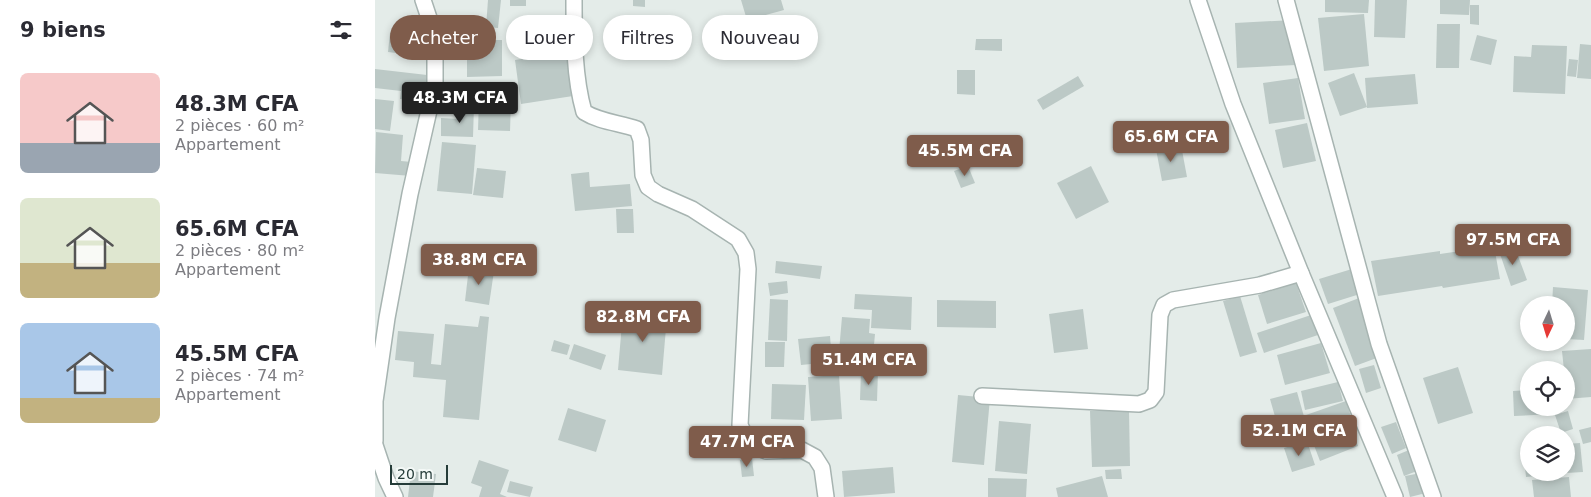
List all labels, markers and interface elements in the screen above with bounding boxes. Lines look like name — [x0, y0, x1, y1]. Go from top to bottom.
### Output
chip: Acheter — [390, 15, 496, 60]
chip: Louer — [506, 15, 593, 60]
chip: Filtres — [603, 15, 692, 60]
chip: Nouveau — [702, 15, 818, 60]
icon: filters — [327, 16, 355, 44]
text: 9 biens — [20, 18, 106, 42]
pin: 48.3M CFA — [403, 82, 517, 124]
text: 48.3M CFA — [413, 88, 507, 107]
text: 48.3M CFA — [175, 92, 299, 116]
icon: home — [60, 93, 120, 153]
text: 2 pièces · 60 m² — [175, 116, 304, 135]
pin: 65.6M CFA — [1114, 120, 1228, 163]
text: 65.6M CFA — [1124, 127, 1218, 146]
pin: 45.5M CFA — [908, 134, 1022, 177]
text: Appartement — [175, 135, 281, 154]
text: 45.5M CFA — [918, 141, 1012, 160]
text: 65.6M CFA — [175, 217, 299, 241]
icon: home — [60, 218, 120, 278]
pin: 97.5M CFA — [1456, 224, 1570, 266]
text: 97.5M CFA — [1466, 230, 1560, 249]
text: 2 pièces · 80 m² — [175, 241, 304, 260]
pin: 38.8M CFA — [422, 244, 536, 286]
text: 38.8M CFA — [432, 250, 526, 269]
text: Appartement — [175, 260, 281, 279]
north arrow — [1520, 296, 1575, 351]
map controls — [1520, 296, 1575, 481]
pin: 82.8M CFA — [586, 300, 700, 343]
text: 82.8M CFA — [596, 307, 690, 326]
text: 45.5M CFA — [175, 342, 299, 366]
icon: home — [60, 343, 120, 403]
pin: 51.4M CFA — [812, 344, 926, 386]
text: 51.4M CFA — [822, 350, 916, 369]
button: locate — [1520, 361, 1575, 416]
text: 2 pièces · 74 m² — [175, 366, 304, 385]
text: Appartement — [175, 385, 281, 404]
pin: 52.1M CFA — [1242, 414, 1356, 457]
text: 52.1M CFA — [1252, 421, 1346, 440]
pin: 47.7M CFA — [690, 426, 804, 468]
button: layers — [1520, 426, 1575, 481]
text: 47.7M CFA — [700, 432, 794, 451]
scale bar — [390, 462, 447, 485]
text: 20 m — [397, 466, 433, 482]

